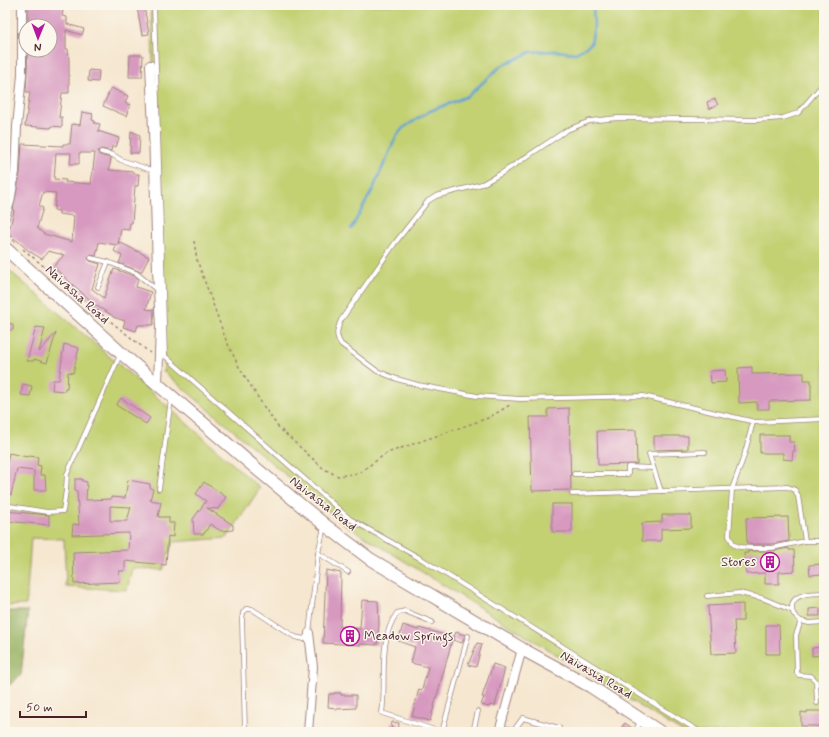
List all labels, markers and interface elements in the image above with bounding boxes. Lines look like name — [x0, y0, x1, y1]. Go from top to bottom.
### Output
north arrow — [18, 18, 58, 58]
text: N — [34, 40, 42, 54]
street label: Naivasha Road — [41, 262, 113, 328]
street label: Naivasha Road — [286, 472, 360, 536]
building icon: Stores — [759, 551, 781, 573]
place label: Stores — [721, 554, 756, 571]
building icon: Meadow Springs — [339, 625, 361, 647]
place label: Meadow Springs — [364, 628, 453, 647]
street label: Naivasha Road — [557, 647, 635, 703]
scale bar — [20, 693, 86, 719]
text: 50 m — [26, 700, 53, 716]

